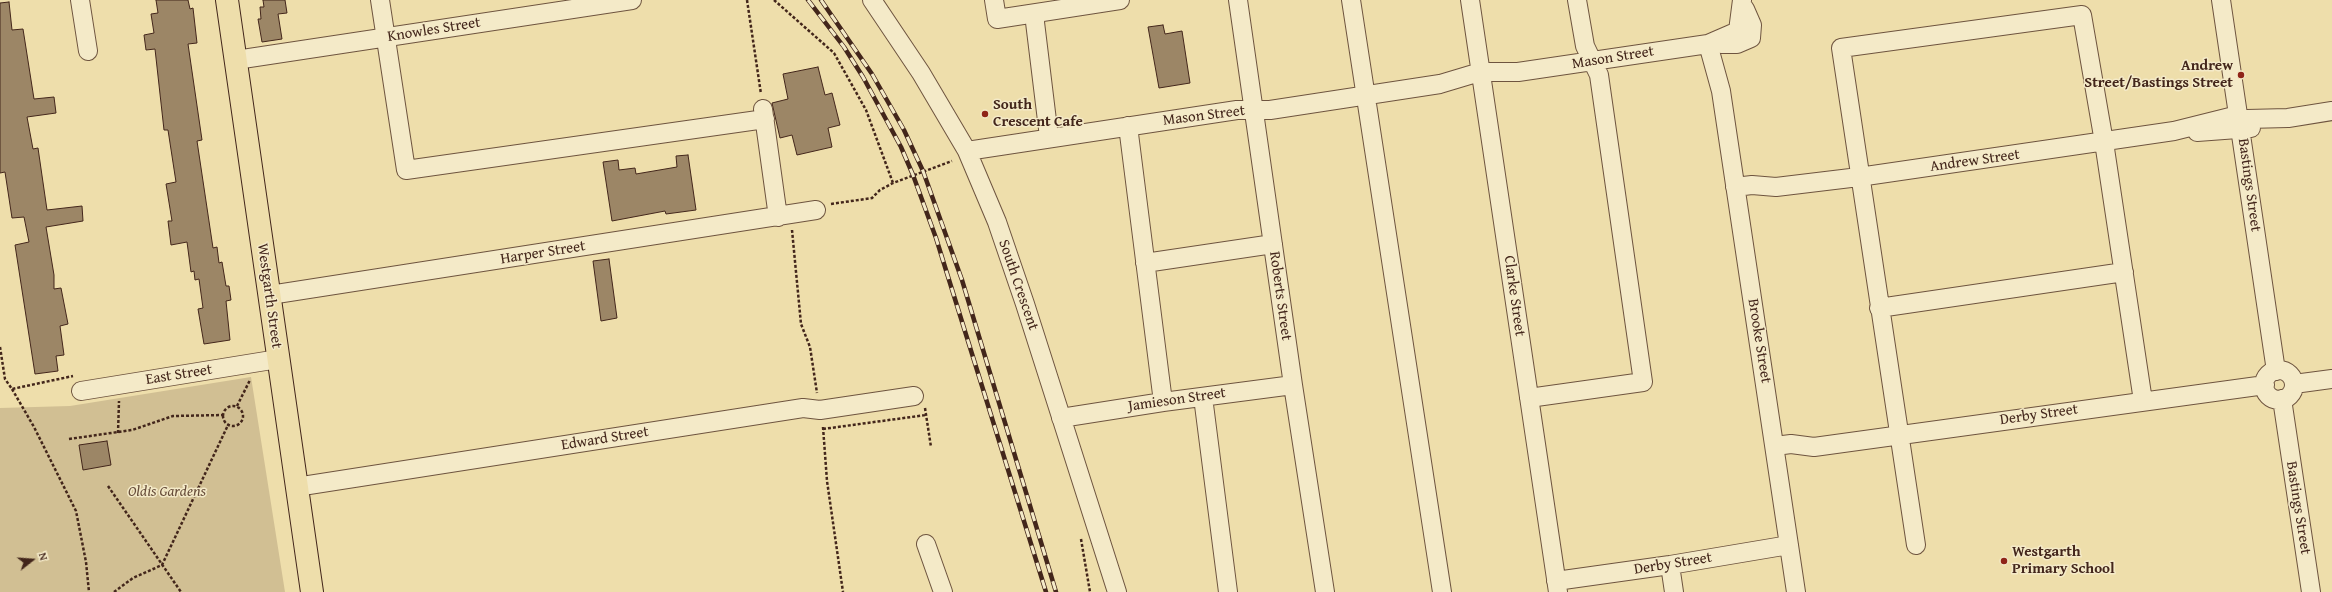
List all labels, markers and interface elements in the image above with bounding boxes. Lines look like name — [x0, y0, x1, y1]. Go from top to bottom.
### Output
street label: Knowles Street — [386, 14, 482, 46]
street label: Mason Street — [1571, 43, 1655, 73]
place label: Andrew Street/Bastings Street — [2084, 57, 2233, 92]
marker: Andrew Street/Bastings Street — [2236, 70, 2246, 80]
place label: South Crescent Cafe — [993, 96, 1083, 131]
street label: Mason Street — [1162, 102, 1246, 130]
marker: South Crescent Cafe — [980, 109, 990, 119]
street label: Bastings Street — [2234, 137, 2264, 233]
street label: Andrew Street — [1929, 146, 2021, 176]
street label: Harper Street — [499, 237, 587, 269]
street label: South Crescent — [994, 237, 1042, 333]
street label: Westgarth Street — [253, 242, 285, 350]
street label: Roberts Street — [1265, 250, 1295, 342]
street label: Clarke Street — [1499, 255, 1529, 337]
street label: Brooke Street — [1743, 297, 1775, 385]
street label: East Street — [144, 361, 214, 389]
street label: Jamieson Street — [1127, 384, 1227, 416]
street label: Derby Street — [1999, 401, 2079, 429]
street label: Edward Street — [560, 423, 650, 455]
street label: Bastings Street — [2282, 460, 2314, 556]
park label: Oldis Gardens — [128, 483, 206, 501]
north arrow — [12, 540, 52, 580]
place label: Westgarth Primary School — [2012, 543, 2115, 578]
street label: Derby Street — [1633, 549, 1713, 579]
text: N — [35, 551, 52, 562]
marker: Westgarth Primary School — [1999, 556, 2009, 566]

